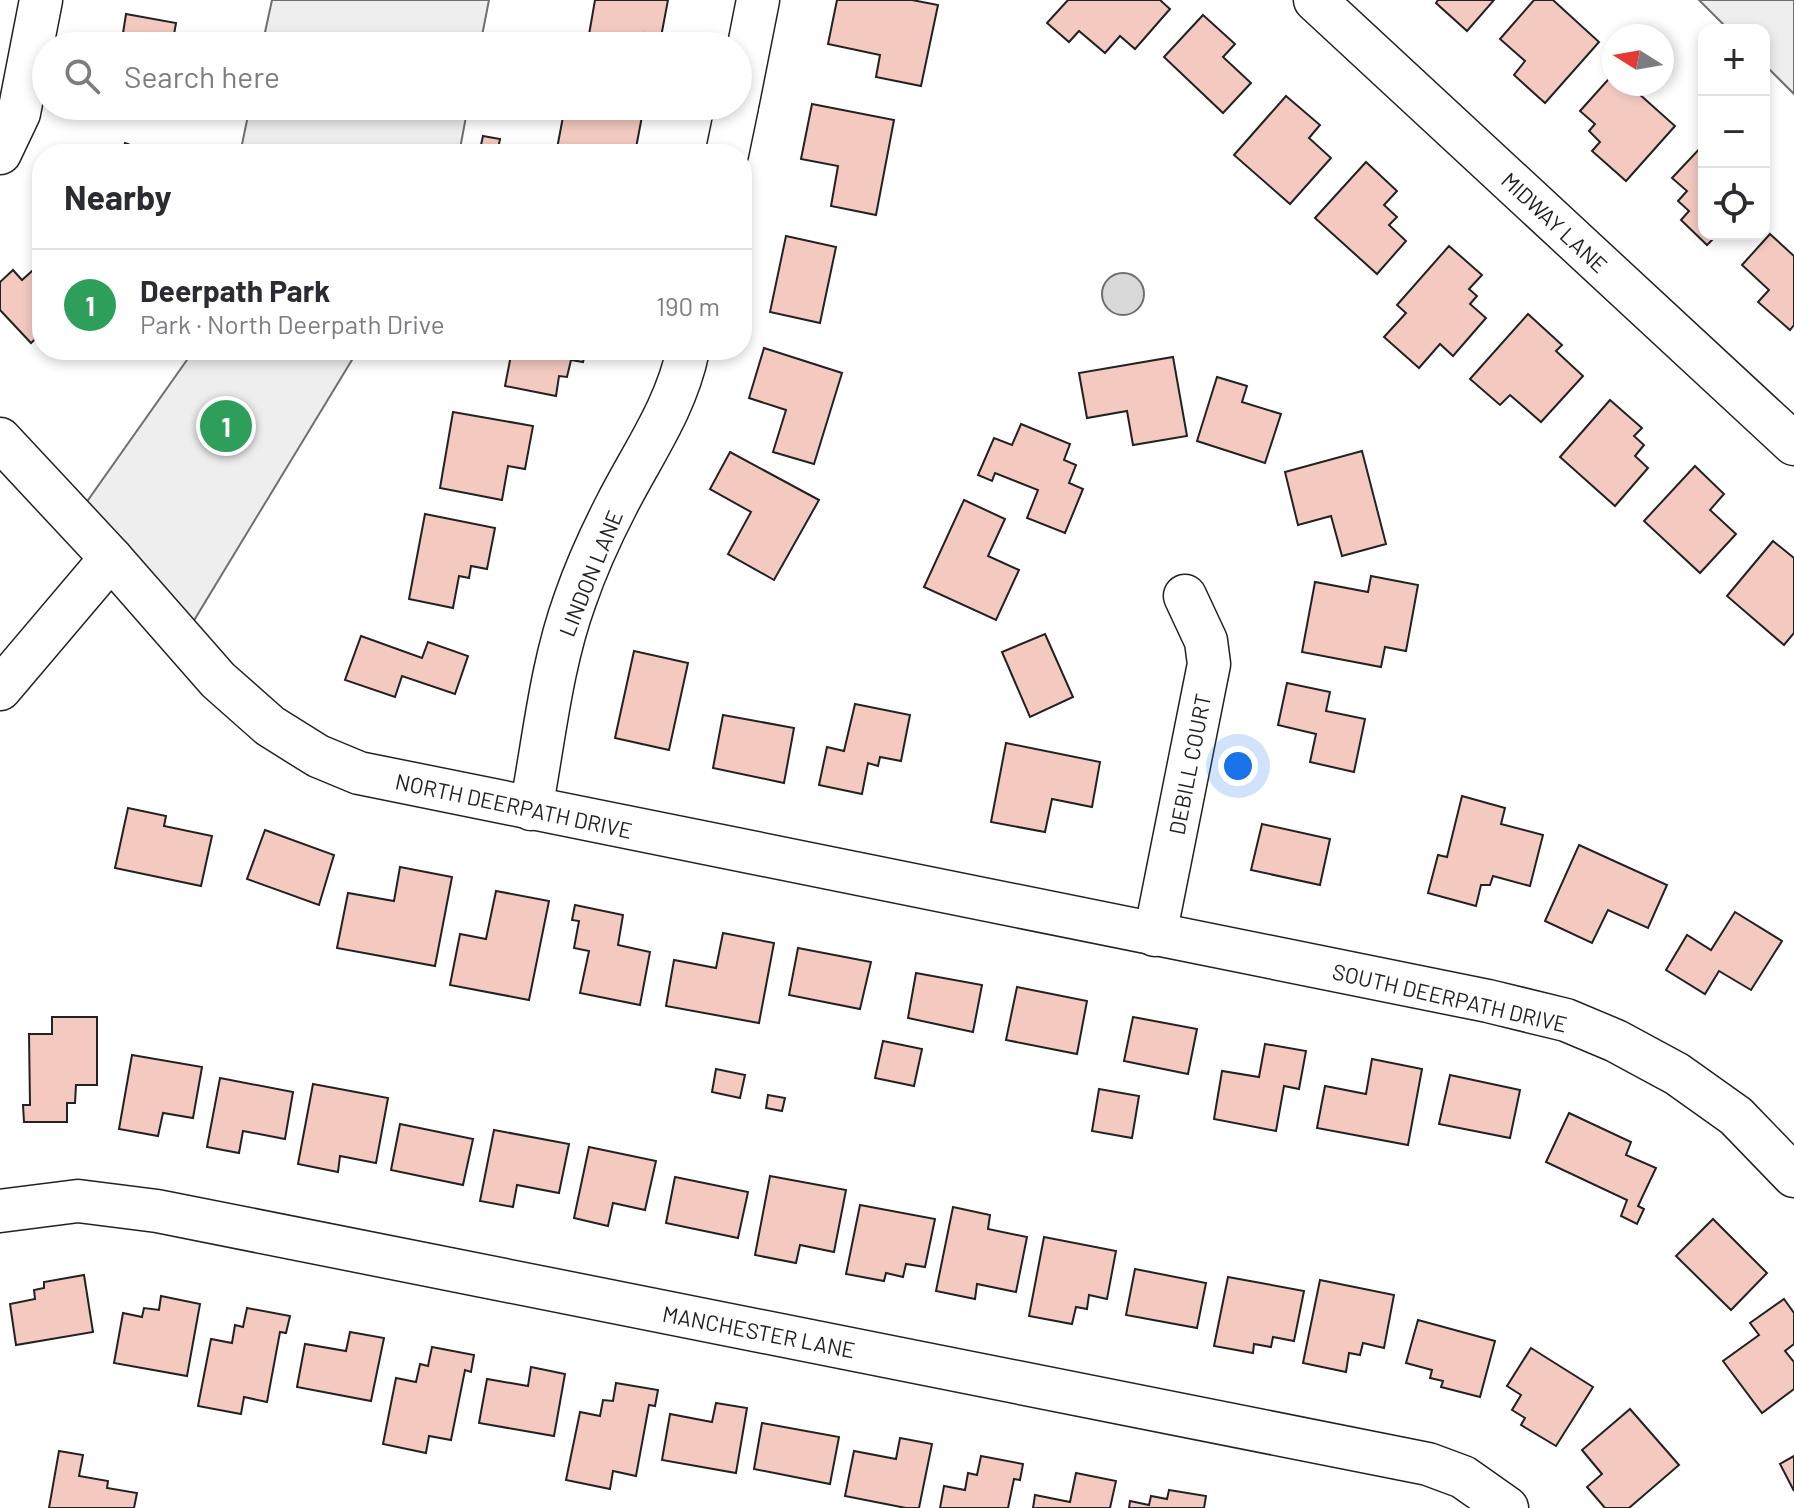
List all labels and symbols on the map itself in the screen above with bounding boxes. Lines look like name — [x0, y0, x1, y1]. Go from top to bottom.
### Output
north arrow — [1602, 24, 1674, 96]
street label: MIDWAY LANE — [1497, 166, 1613, 278]
pin: 1 — [200, 396, 252, 456]
street label: LINDON LANE — [553, 506, 627, 640]
street label: DEBILL COURT — [1163, 691, 1215, 837]
your location — [1218, 746, 1258, 786]
street label: NORTH DEERPATH DRIVE — [393, 767, 635, 843]
street label: SOUTH DEERPATH DRIVE — [1330, 957, 1570, 1037]
street label: MANCHESTER LANE — [660, 1300, 858, 1362]

